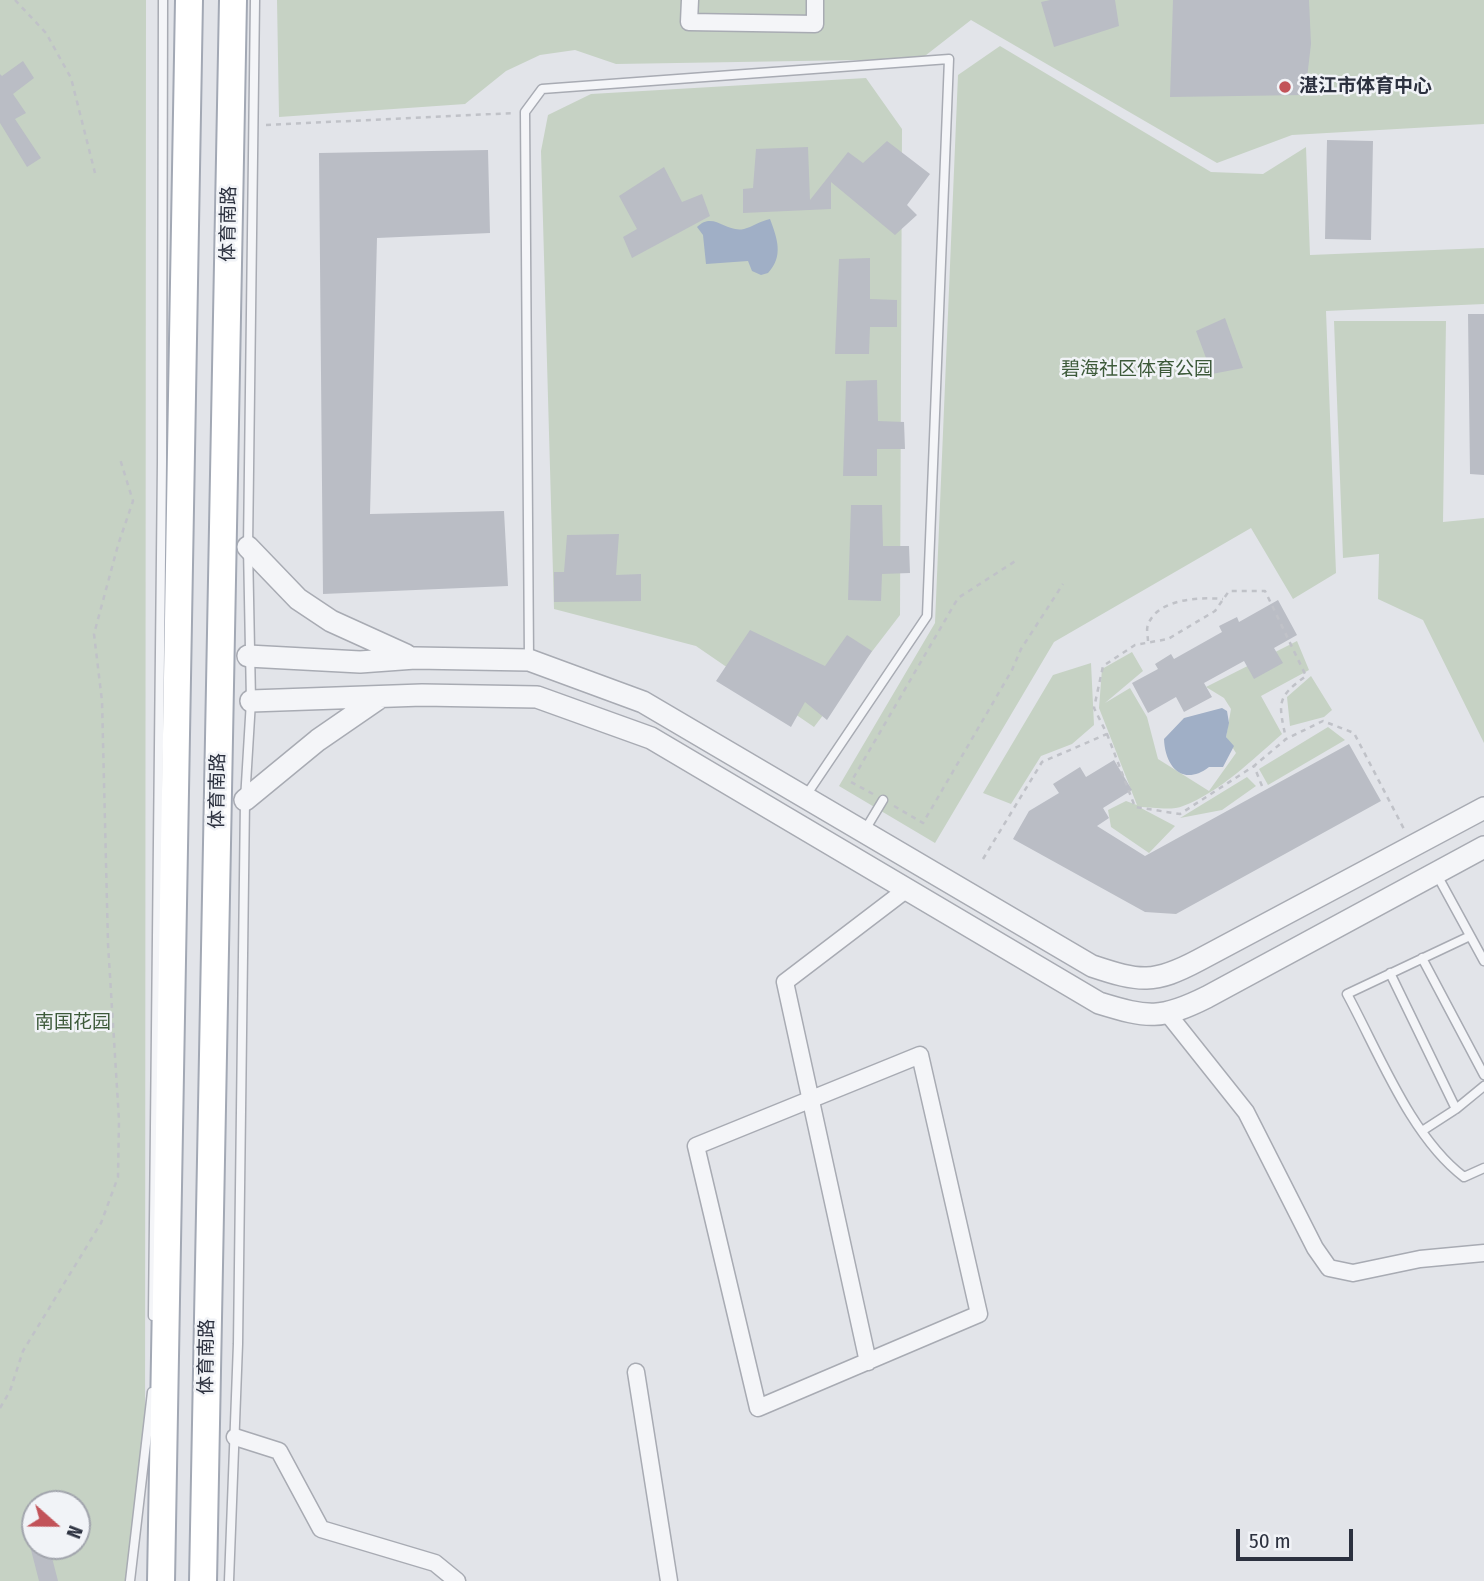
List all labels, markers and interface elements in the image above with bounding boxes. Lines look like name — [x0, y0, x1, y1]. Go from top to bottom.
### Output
place label: 湛江市体育中心 — [1299, 76, 1432, 98]
marker: 湛江市体育中心 — [1277, 79, 1293, 95]
street label: 体育南路 — [217, 186, 241, 262]
park label: 碧海社区体育公园 — [1061, 359, 1213, 381]
street label: 体育南路 — [206, 753, 230, 829]
park label: 南国花园 — [35, 1012, 111, 1034]
street label: 体育南路 — [195, 1319, 219, 1395]
north arrow — [21, 1490, 91, 1560]
scale bar — [1239, 1514, 1356, 1558]
text: N — [61, 1523, 87, 1541]
text: 50 m — [1249, 1528, 1291, 1554]

